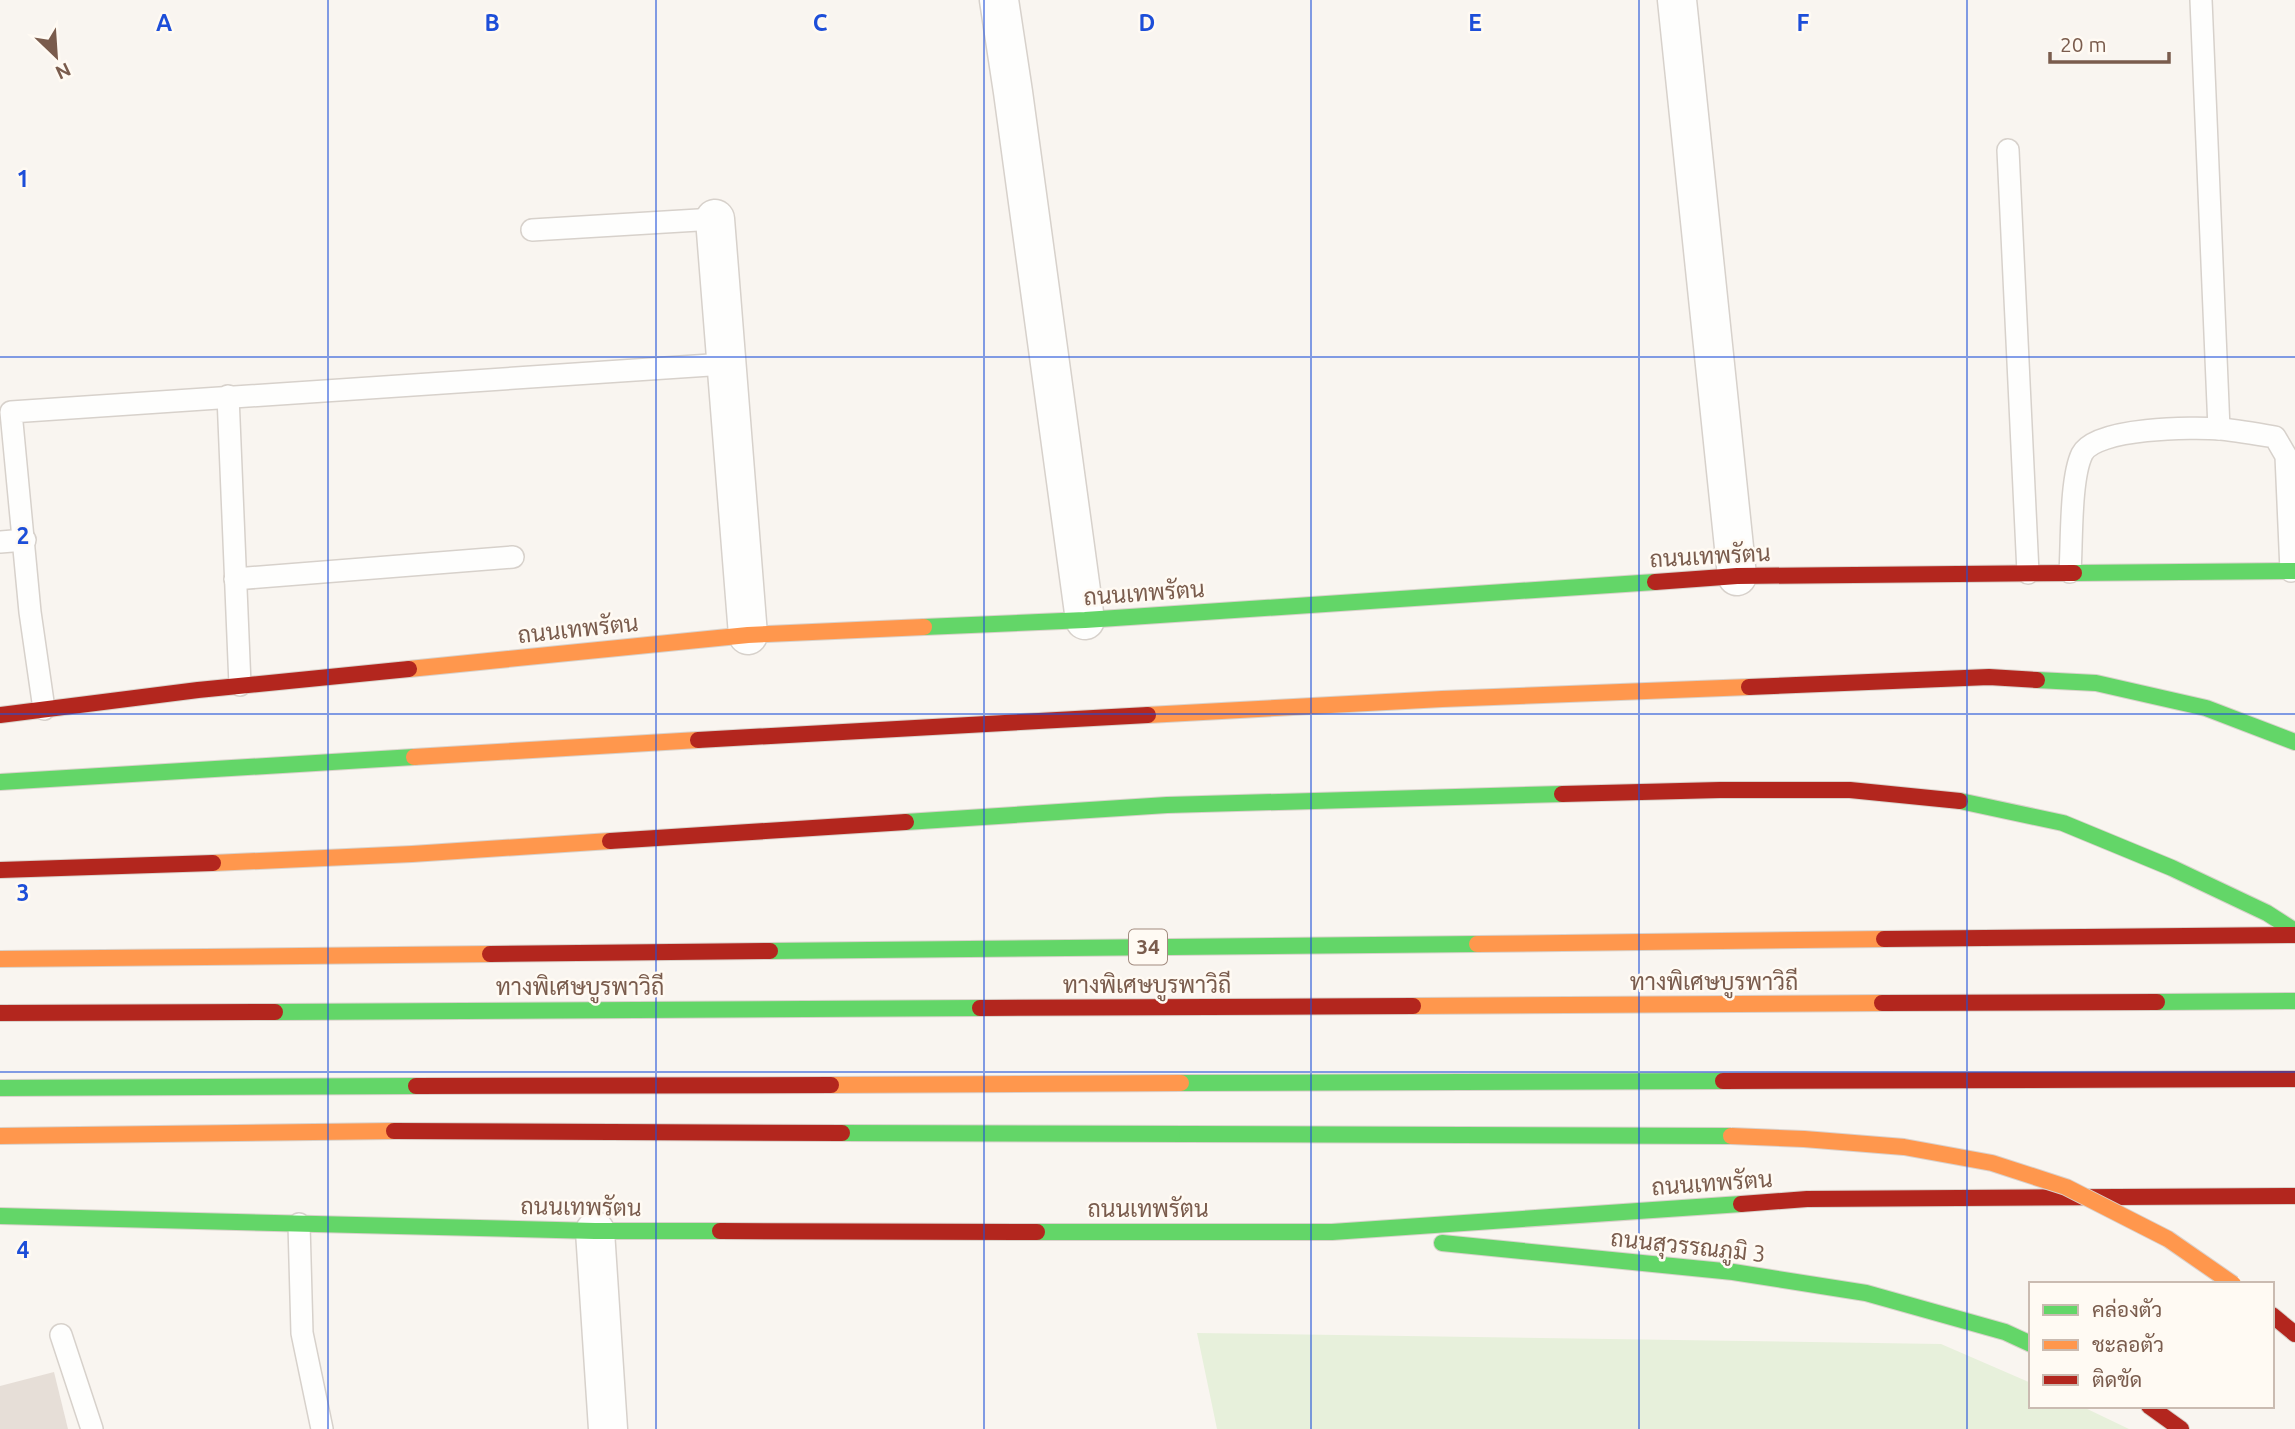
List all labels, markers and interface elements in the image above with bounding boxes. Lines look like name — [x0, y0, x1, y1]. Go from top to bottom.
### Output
text: A — [156, 10, 172, 35]
text: B — [484, 10, 500, 35]
text: C — [813, 10, 828, 35]
text: D — [1139, 10, 1155, 35]
text: E — [1468, 10, 1482, 35]
text: F — [1797, 10, 1810, 35]
north arrow — [21, 21, 91, 91]
scale bar — [2050, 21, 2169, 65]
text: 20 m — [2060, 32, 2107, 56]
text: N — [52, 58, 74, 84]
text: 1 — [17, 166, 29, 191]
text: 2 — [17, 523, 29, 548]
street label: ถนนเทพรัตน — [1649, 539, 1771, 571]
street label: ถนนเทพรัตน — [1083, 575, 1205, 609]
street label: ถนนเทพรัตน — [516, 609, 640, 647]
text: 3 — [17, 880, 29, 905]
road number: 34 — [1129, 930, 1167, 964]
street label: ทางพิเศษบูรพาวิถี — [1630, 967, 1798, 999]
street label: ทางพิเศษบูรพาวิถี — [1063, 970, 1231, 1002]
street label: ทางพิเศษบูรพาวิถี — [496, 972, 664, 1004]
street label: ถนนเทพรัตน — [1651, 1165, 1773, 1199]
street label: ถนนเทพรัตน — [520, 1192, 642, 1220]
street label: ถนนเทพรัตน — [1087, 1195, 1209, 1221]
street label: ถนนสุวรรณภูมิ 3 — [1609, 1224, 1767, 1271]
text: 4 — [17, 1237, 30, 1262]
legend — [2029, 1282, 2274, 1408]
text: คล่องตัว — [2092, 1297, 2162, 1321]
text: ชะลอตัว — [2092, 1332, 2164, 1356]
text: ติดขัด — [2092, 1367, 2142, 1391]

